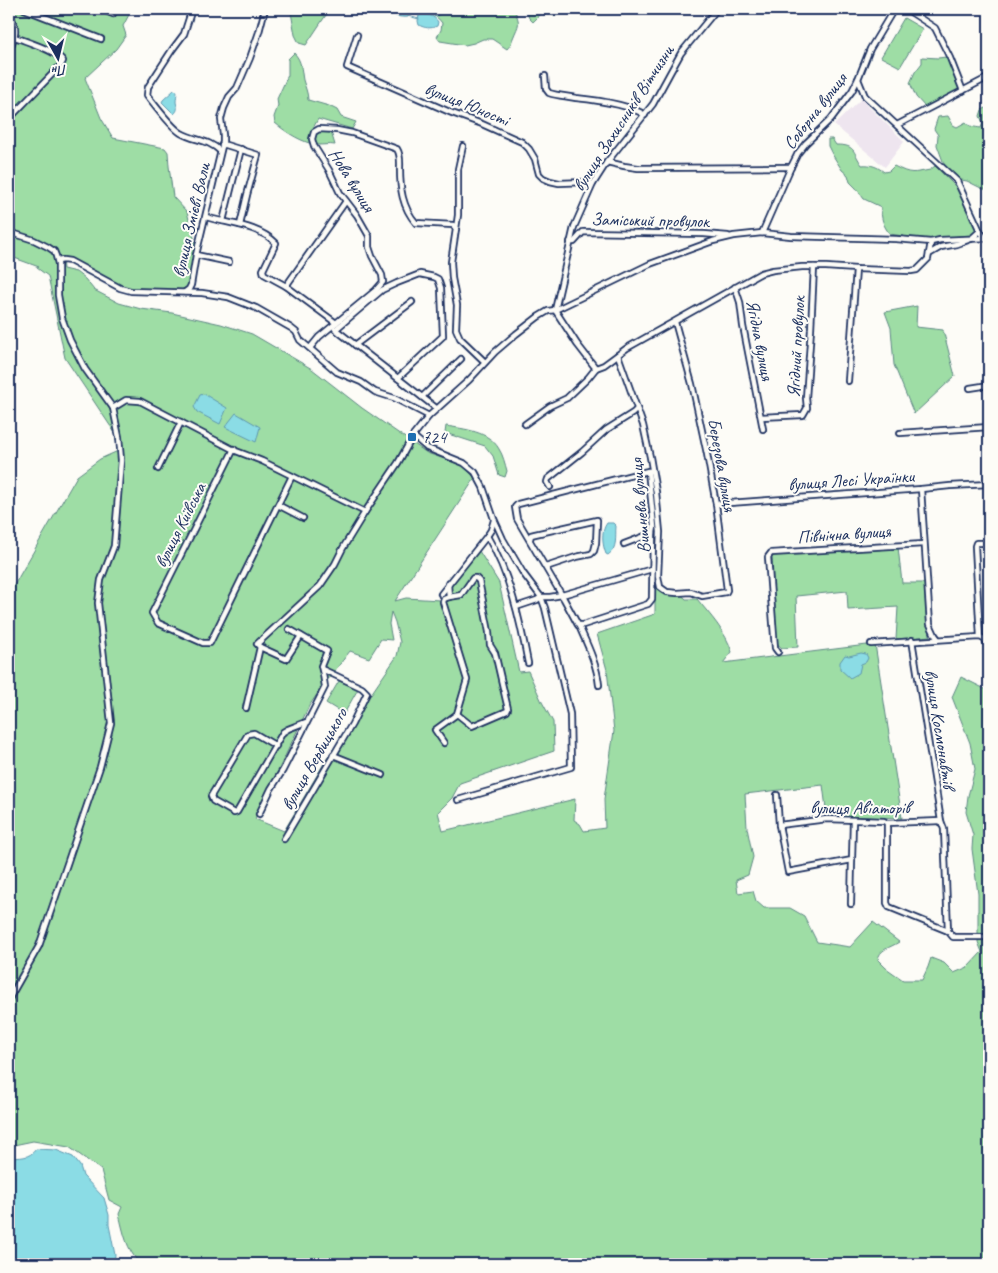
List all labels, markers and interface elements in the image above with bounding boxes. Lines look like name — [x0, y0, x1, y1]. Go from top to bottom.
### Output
north arrow — [32, 32, 82, 82]
street label: вулиця Захисників Вітчизни — [568, 40, 679, 195]
text: Пн — [51, 61, 68, 80]
street label: Соборна вулиця — [778, 67, 853, 154]
street label: вулиця Юності — [422, 77, 515, 132]
street label: Нова вулиця — [324, 144, 381, 217]
street label: вулиця Змієві Вали — [167, 160, 215, 279]
street label: Заміський провулок — [591, 208, 710, 232]
street label: Ягідний провулок — [782, 294, 810, 398]
street label: Ягідна вулиця — [741, 298, 779, 384]
street label: Березова вулиця — [702, 417, 741, 515]
place label: 724 — [422, 426, 448, 448]
marker: 724 — [406, 431, 418, 443]
street label: Вишнева вулиця — [625, 456, 655, 554]
street label: вулиця Лесі Українки — [787, 465, 916, 495]
street label: вулиця Київська — [149, 478, 211, 571]
street label: Північна вулиця — [797, 520, 893, 548]
street label: вулиця Космонавтів — [920, 668, 961, 795]
street label: вулиця Вербицького — [276, 703, 353, 814]
street label: вулиця Авіаторів — [810, 797, 914, 819]

